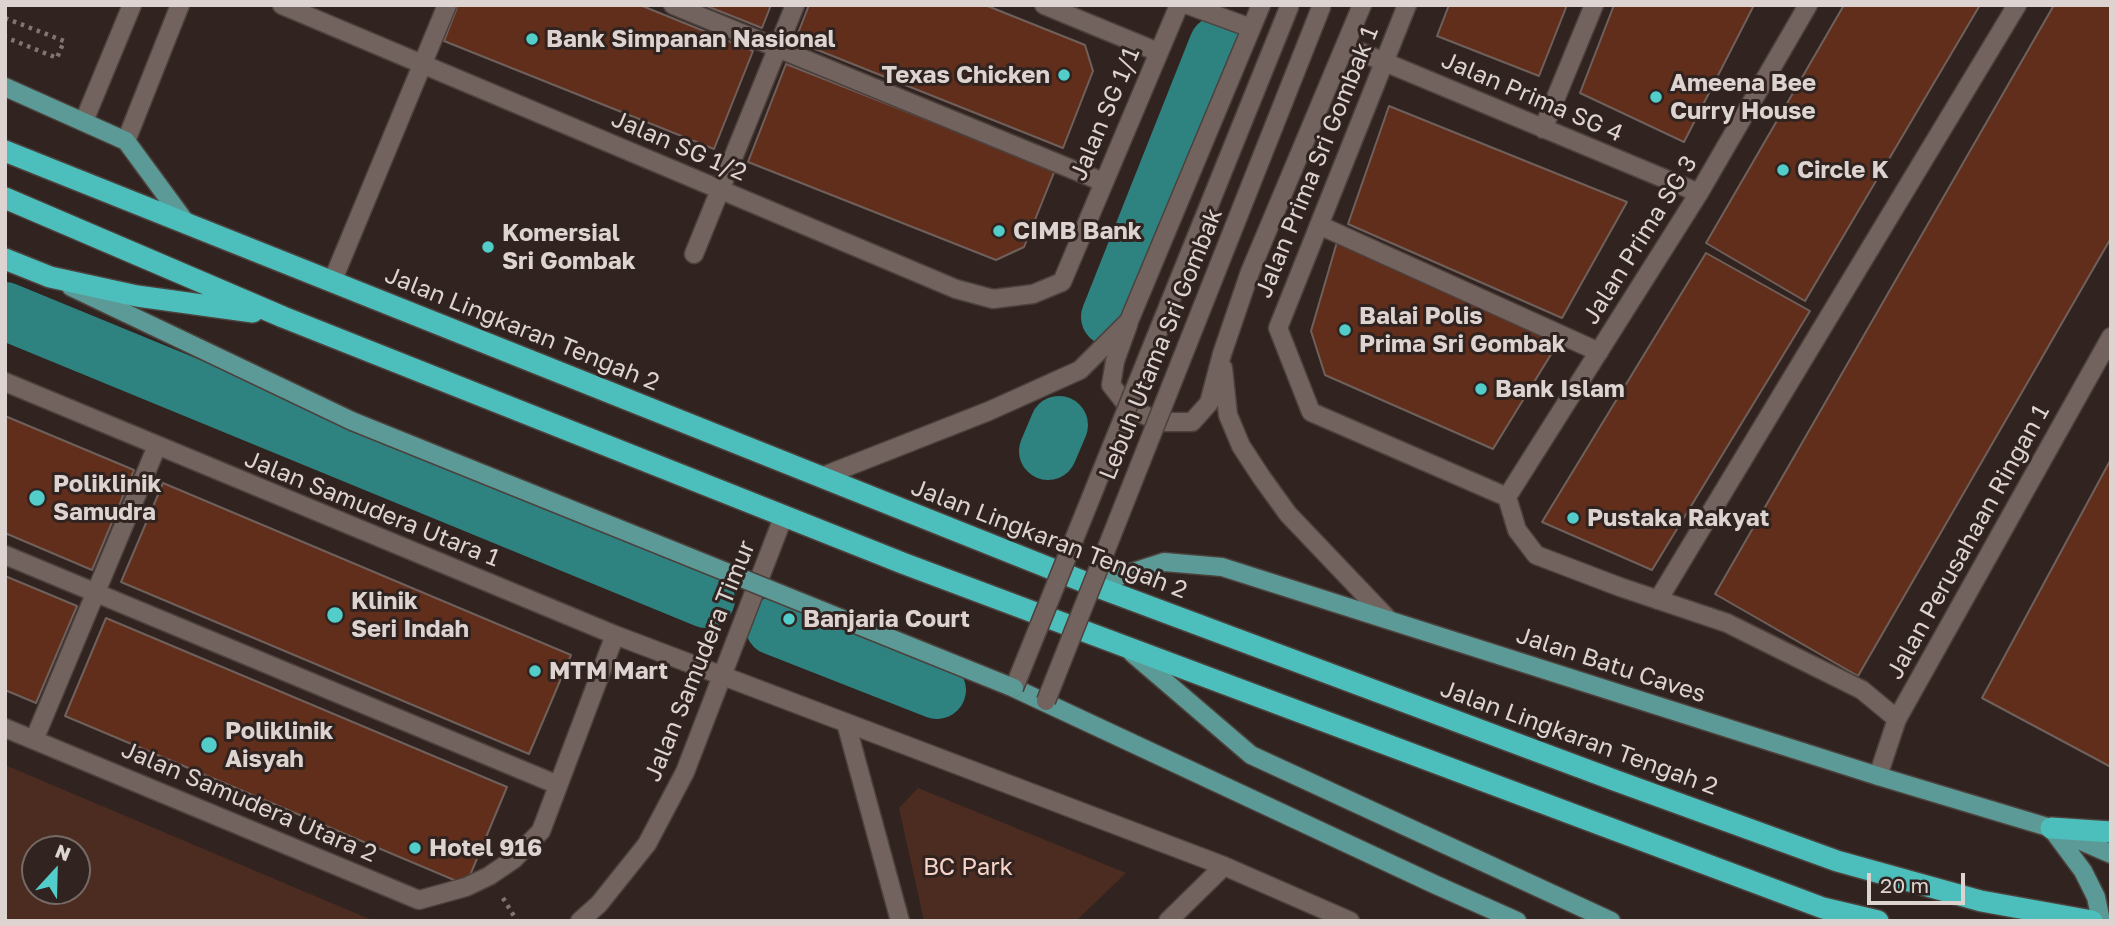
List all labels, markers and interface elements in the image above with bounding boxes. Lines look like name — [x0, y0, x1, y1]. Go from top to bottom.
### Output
street label: Jalan Prima Sri Gombak 1 — [1249, 22, 1385, 302]
place label: Bank Simpanan Nasional — [546, 25, 836, 53]
marker: Bank Simpanan Nasional — [524, 31, 540, 47]
street label: Jalan SG 1/1 — [1064, 43, 1146, 185]
street label: Jalan Prima SG 4 — [1437, 46, 1627, 148]
place label: Texas Chicken — [882, 61, 1050, 89]
marker: Texas Chicken — [1056, 67, 1072, 83]
place label: Ameena Bee Curry House — [1670, 69, 1816, 125]
marker: Ameena Bee Curry House — [1648, 89, 1664, 105]
street label: Jalan SG 1/2 — [607, 105, 751, 187]
street label: Jalan Prima SG 3 — [1577, 150, 1703, 330]
place label: Circle K — [1797, 156, 1889, 184]
marker: Circle K — [1775, 162, 1791, 178]
street label: Lebuh Utama Sri Gombak — [1093, 204, 1229, 484]
place label: CIMB Bank — [1013, 217, 1142, 245]
place label: Komersial Sri Gombak — [502, 219, 636, 275]
marker: CIMB Bank — [991, 223, 1007, 239]
marker: Komersial Sri Gombak — [480, 239, 496, 255]
street label: Jalan Lingkaran Tengah 2 — [381, 261, 663, 397]
place label: Balai Polis Prima Sri Gombak — [1359, 302, 1566, 358]
marker: Balai Polis Prima Sri Gombak — [1337, 322, 1353, 338]
place label: Bank Islam — [1495, 375, 1625, 403]
marker: Bank Islam — [1473, 381, 1489, 397]
street label: Jalan Perusahaan Ringan 1 — [1880, 400, 2056, 684]
street label: Jalan Samudera Utara 1 — [241, 445, 503, 573]
place label: Poliklinik Samudra — [53, 470, 161, 526]
street label: Jalan Lingkaran Tengah 2 — [907, 473, 1191, 605]
marker: Poliklinik Samudra — [27, 488, 47, 508]
place label: Pustaka Rakyat — [1587, 504, 1769, 532]
marker: Pustaka Rakyat — [1565, 510, 1581, 526]
street label: Jalan Samudera Timur — [638, 536, 762, 786]
place label: Klinik Seri Indah — [351, 587, 469, 643]
marker: Klinik Seri Indah — [325, 605, 345, 625]
place label: Banjaria Court — [803, 605, 970, 633]
marker: Banjaria Court — [781, 611, 797, 627]
street label: Jalan Batu Caves — [1513, 621, 1709, 709]
place label: MTM Mart — [549, 657, 668, 685]
marker: MTM Mart — [527, 663, 543, 679]
street label: Jalan Lingkaran Tengah 2 — [1436, 674, 1722, 802]
place label: Poliklinik Aisyah — [225, 717, 333, 773]
street label: Jalan Samudera Utara 2 — [117, 735, 381, 869]
marker: Poliklinik Aisyah — [199, 735, 219, 755]
place label: Hotel 916 — [429, 834, 542, 862]
north arrow — [21, 835, 91, 905]
text: N — [52, 839, 74, 865]
marker: Hotel 916 — [407, 840, 423, 856]
park label: BC Park — [923, 853, 1013, 881]
scale bar — [1871, 860, 1969, 904]
text: 20 m — [1880, 872, 1929, 898]

